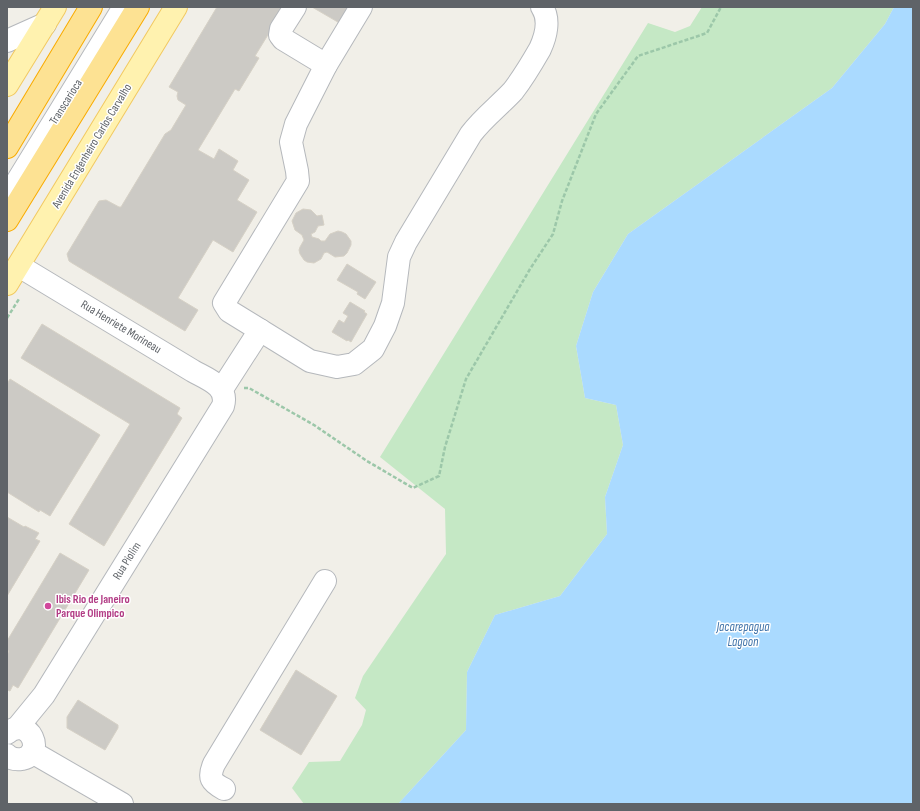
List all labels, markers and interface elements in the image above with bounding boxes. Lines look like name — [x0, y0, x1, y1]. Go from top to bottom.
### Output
street label: Transcarioca — [46, 76, 86, 127]
street label: Avenida Engenheiro Carlos Carvalho — [48, 81, 135, 212]
street label: Rua Henriete Morineau — [78, 297, 164, 357]
street label: Rua Piolim — [110, 539, 145, 583]
place label: Ibis Rio de Janeiro Parque Olimpico — [56, 592, 130, 621]
marker: Ibis Rio de Janeiro Parque Olimpico — [43, 601, 53, 611]
water label: Jacarepagua Lagoon — [715, 619, 770, 650]

